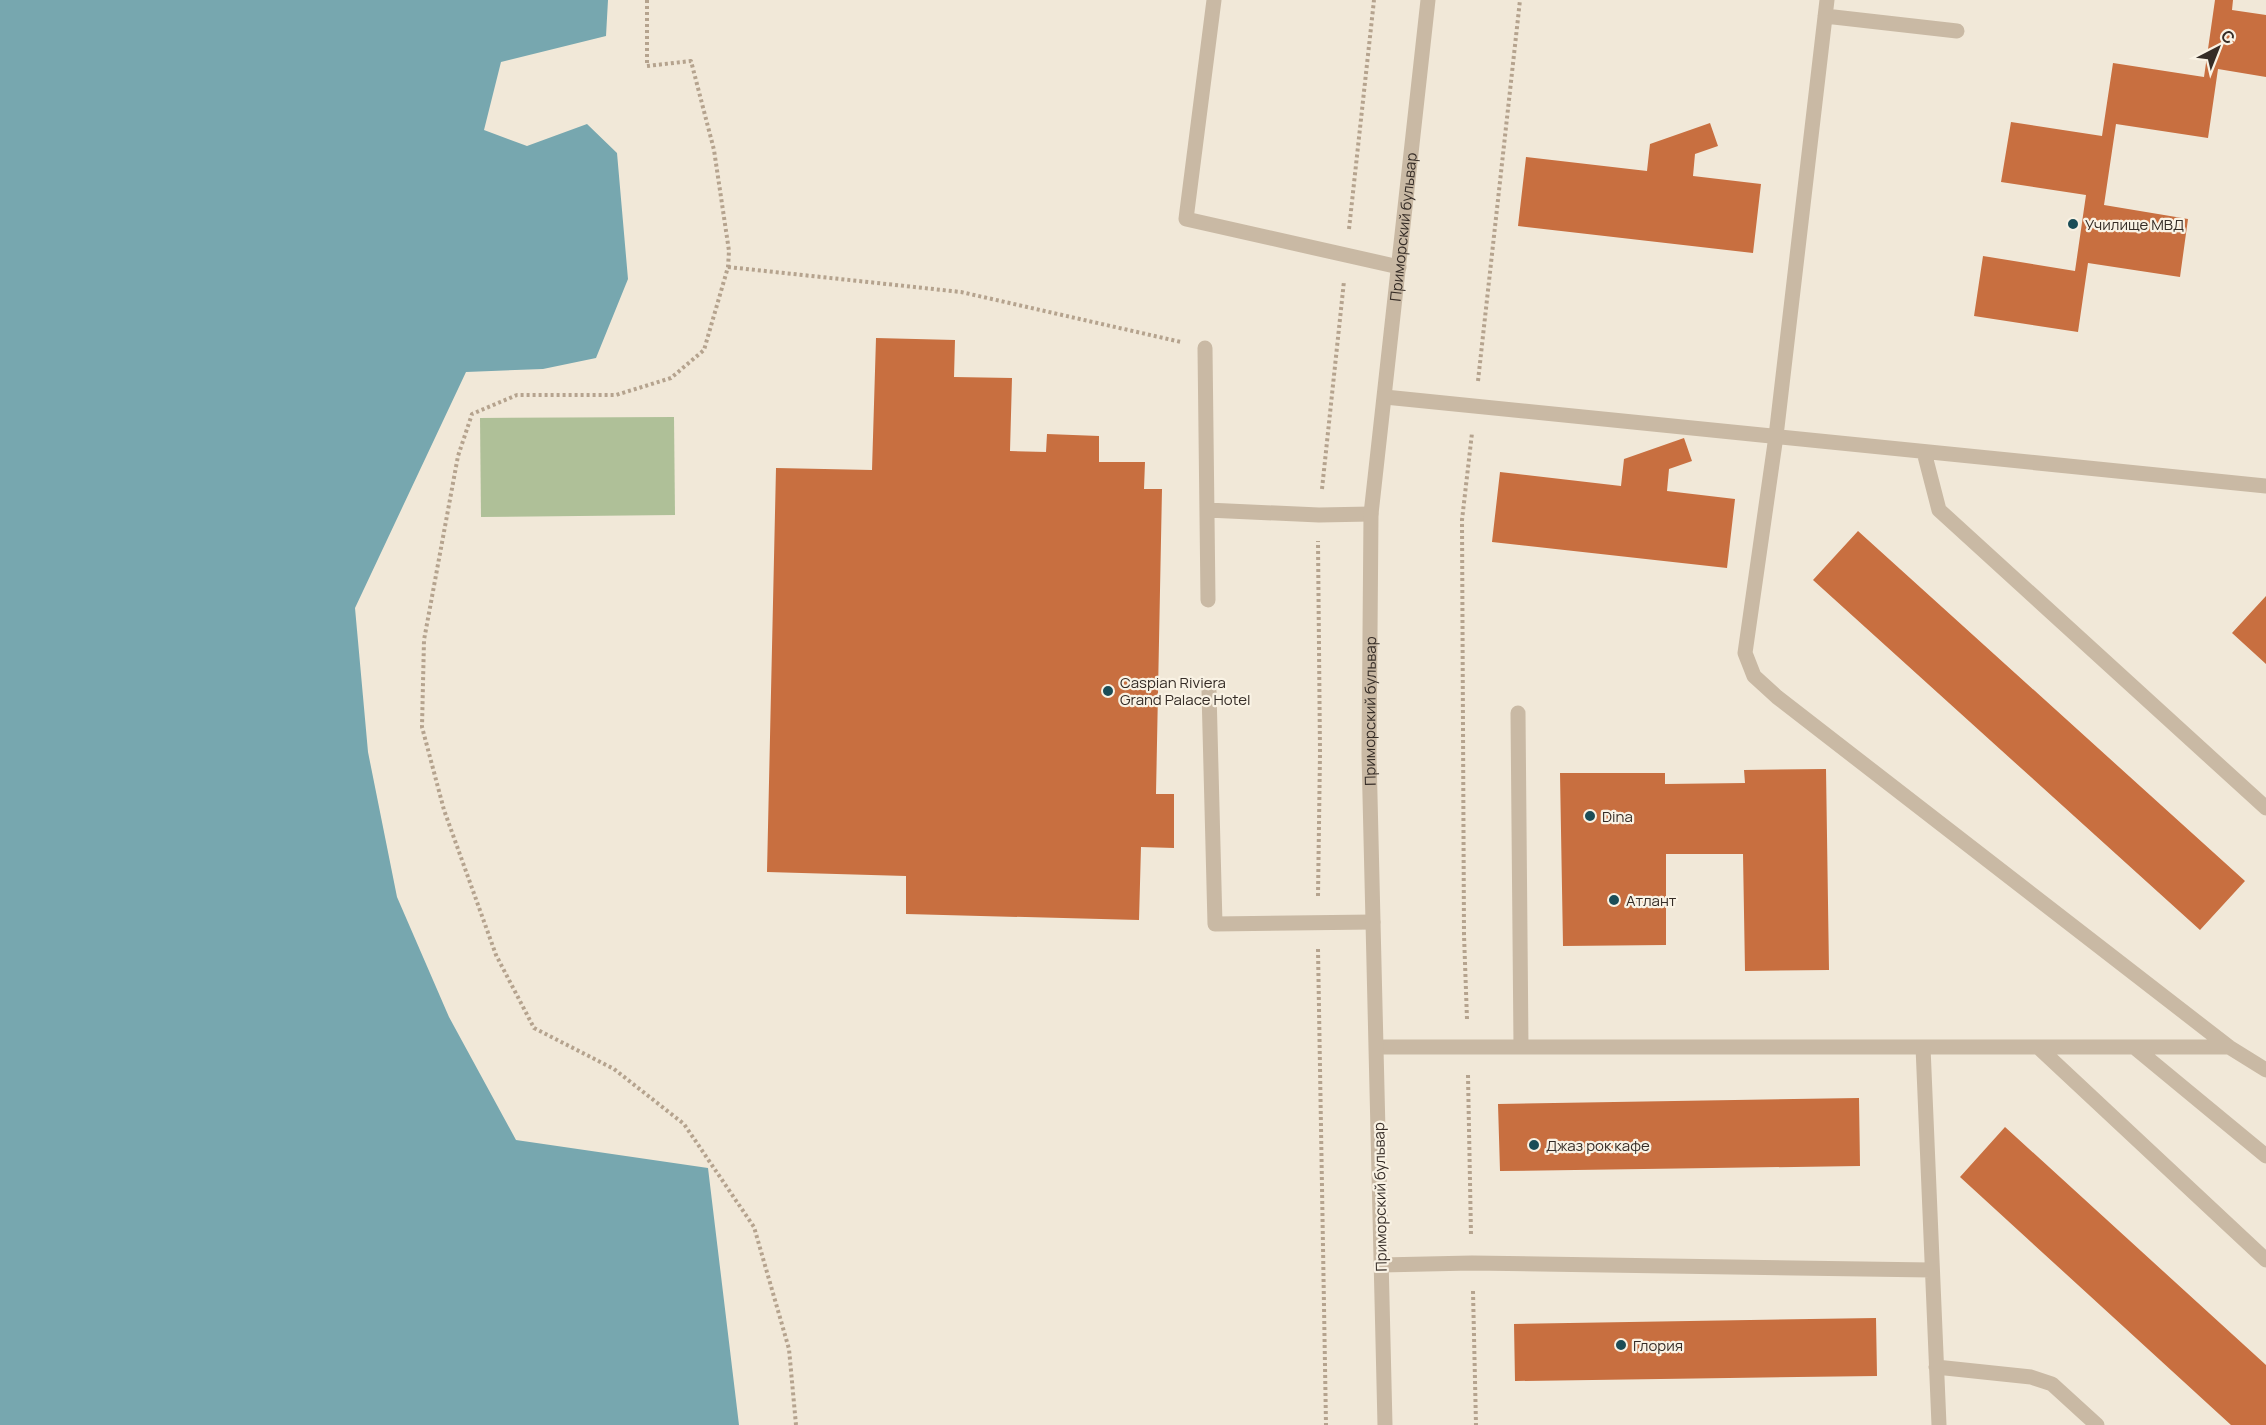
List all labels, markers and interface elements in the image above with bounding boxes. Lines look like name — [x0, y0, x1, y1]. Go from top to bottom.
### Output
north arrow — [2188, 18, 2248, 78]
text: С — [2216, 25, 2240, 49]
street label: Приморский бульвар — [1384, 151, 1422, 302]
place label: Училище МВД — [2085, 214, 2184, 235]
marker: Училище МВД — [2066, 217, 2080, 231]
street label: Приморский бульвар — [1358, 636, 1380, 786]
place label: Caspian Riviera Grand Palace Hotel — [1120, 672, 1251, 710]
marker: Caspian Riviera Grand Palace Hotel — [1101, 684, 1115, 698]
place label: Dina — [1602, 806, 1633, 827]
marker: Dina — [1583, 809, 1597, 823]
place label: Атлант — [1626, 890, 1677, 911]
marker: Атлант — [1607, 893, 1621, 907]
street label: Приморский бульвар — [1368, 1122, 1392, 1272]
place label: Джаз рок кафе — [1546, 1135, 1650, 1156]
marker: Джаз рок кафе — [1527, 1138, 1541, 1152]
place label: Глория — [1633, 1335, 1683, 1356]
marker: Глория — [1614, 1338, 1628, 1352]

